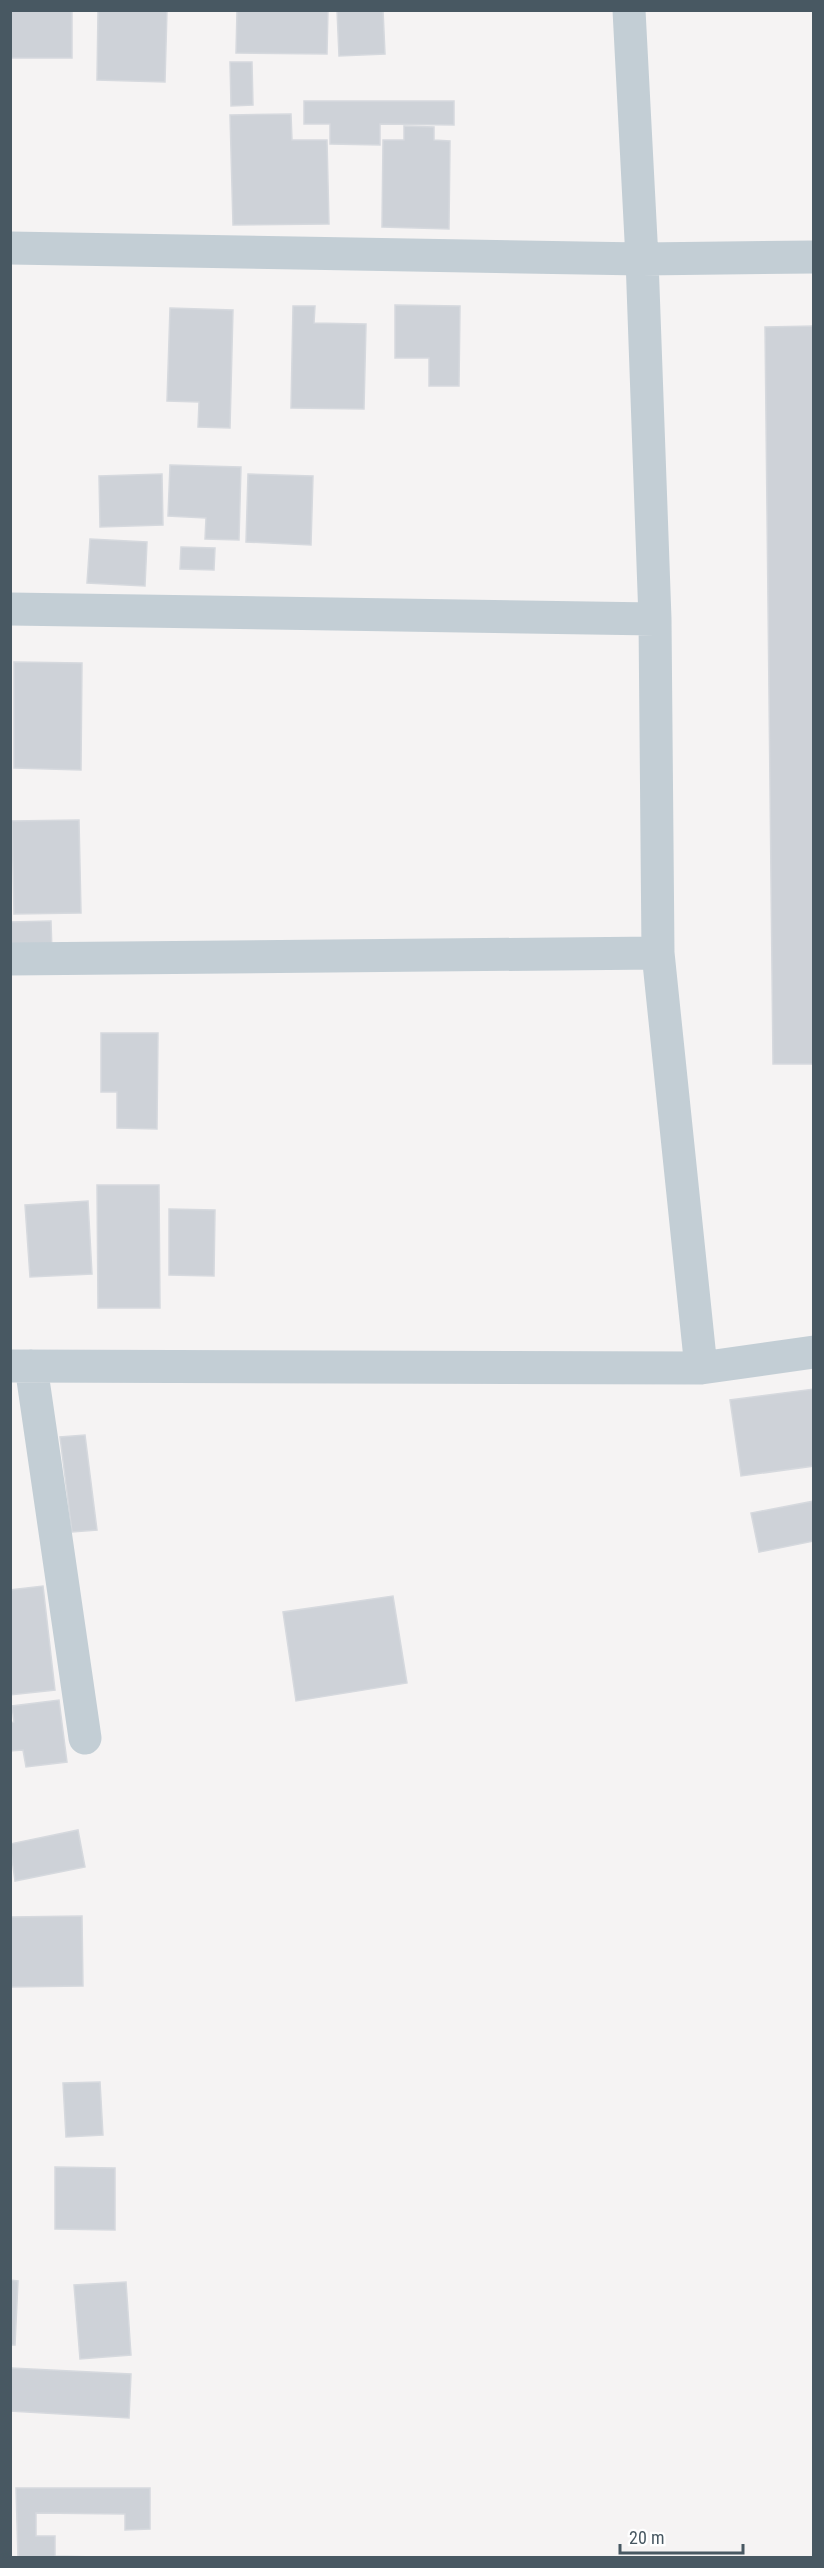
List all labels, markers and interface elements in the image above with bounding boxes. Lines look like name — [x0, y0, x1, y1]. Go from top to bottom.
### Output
scale bar — [620, 2517, 743, 2555]
text: 20 m — [629, 2527, 664, 2548]

